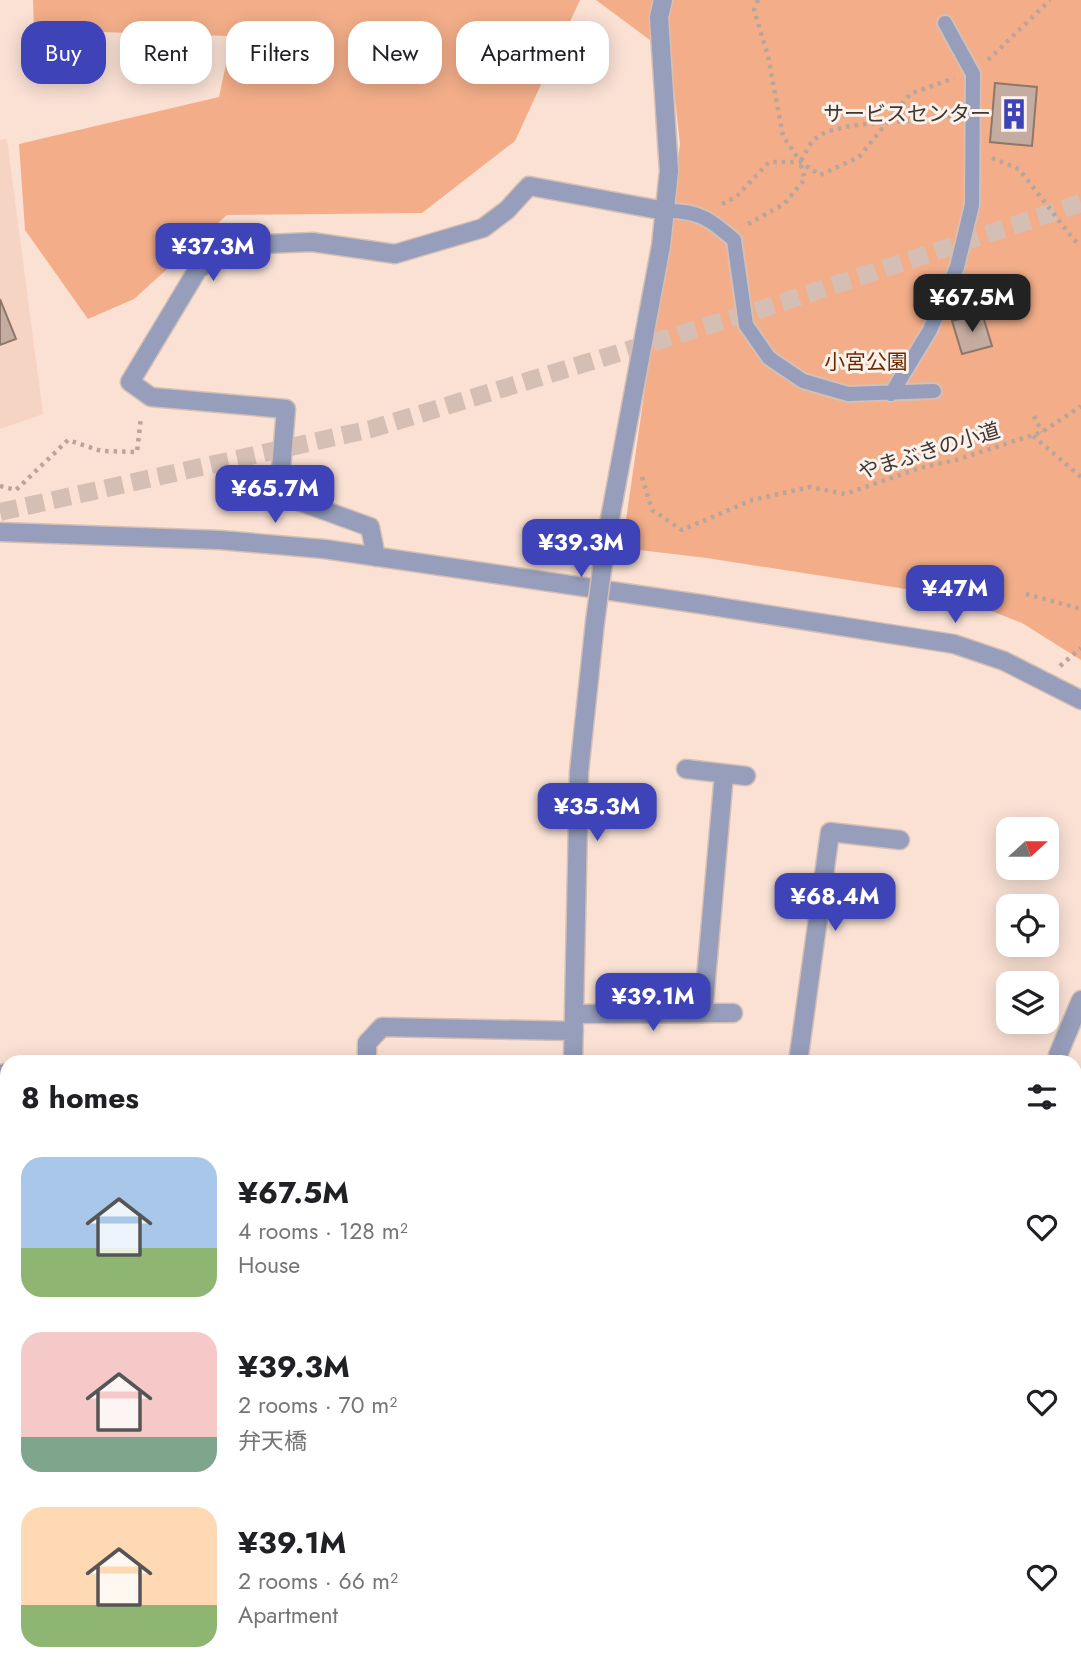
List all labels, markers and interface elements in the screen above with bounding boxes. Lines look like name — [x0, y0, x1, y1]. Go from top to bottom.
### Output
chip: Buy — [21, 21, 106, 84]
chip: Rent — [120, 21, 212, 84]
chip: Filters — [226, 21, 334, 84]
chip: New — [348, 21, 442, 84]
chip: Apartment — [456, 21, 609, 84]
building icon: サービスセンター — [997, 97, 1031, 131]
place label: サービスセンター — [823, 99, 991, 129]
pin: ¥37.3M — [156, 224, 270, 283]
text: ¥37.3M — [171, 229, 255, 263]
pin: ¥67.5M — [915, 274, 1029, 334]
text: ¥67.5M — [929, 280, 1015, 314]
park label: 小宮公園 — [824, 347, 908, 377]
street label: やまぶきの小道 — [854, 415, 1004, 487]
pin: ¥65.7M — [218, 466, 332, 525]
text: ¥65.7M — [231, 471, 319, 505]
pin: ¥39.3M — [524, 520, 638, 579]
text: ¥39.3M — [538, 525, 624, 559]
pin: ¥47M — [914, 566, 996, 625]
text: ¥47M — [922, 571, 988, 605]
pin: ¥35.3M — [540, 784, 654, 843]
text: ¥35.3M — [554, 789, 640, 823]
north arrow — [996, 817, 1059, 880]
map controls — [996, 817, 1059, 1034]
pin: ¥68.4M — [778, 874, 892, 933]
text: ¥68.4M — [791, 879, 879, 913]
button: locate — [996, 894, 1059, 957]
button: layers — [996, 971, 1059, 1034]
pin: ¥39.1M — [596, 974, 710, 1033]
text: ¥39.1M — [611, 979, 695, 1013]
text: 8 homes — [21, 1076, 139, 1119]
icon: filters — [1023, 1078, 1061, 1116]
text: ¥67.5M — [238, 1171, 349, 1214]
icon: home — [77, 1185, 161, 1269]
icon: heart — [1023, 1208, 1061, 1246]
text: 4 rooms · 128 m² — [238, 1214, 408, 1248]
text: House — [238, 1248, 300, 1282]
text: ¥39.3M — [238, 1345, 350, 1388]
icon: home — [77, 1360, 161, 1444]
icon: heart — [1023, 1383, 1061, 1421]
text: 2 rooms · 70 m² — [238, 1388, 397, 1422]
text: 弁天橋 — [238, 1424, 307, 1458]
text: ¥39.1M — [238, 1521, 346, 1564]
icon: home — [77, 1535, 161, 1619]
icon: heart — [1023, 1558, 1061, 1596]
text: 2 rooms · 66 m² — [238, 1564, 398, 1598]
text: Apartment — [238, 1598, 338, 1632]

